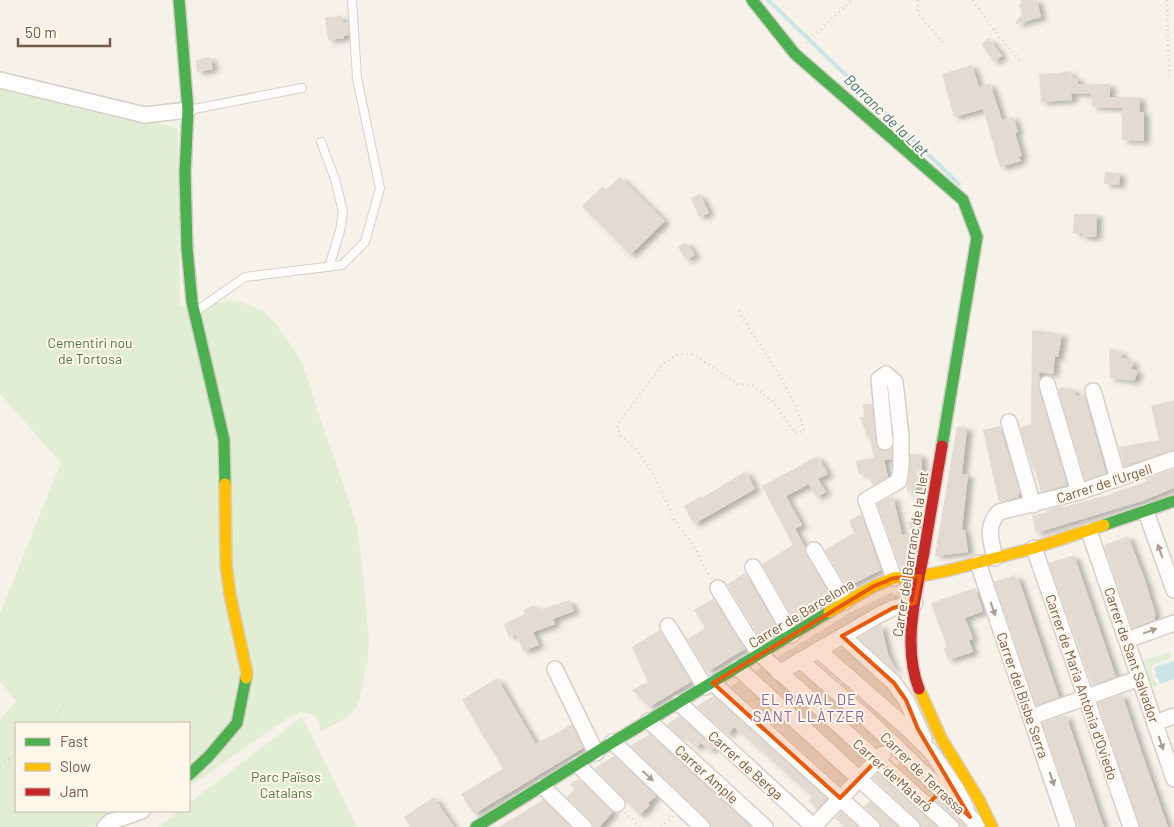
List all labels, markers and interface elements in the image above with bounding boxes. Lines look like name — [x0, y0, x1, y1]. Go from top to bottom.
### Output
scale bar — [18, 15, 110, 47]
text: 50 m — [25, 23, 57, 41]
water label: Barranc de la Llet — [841, 70, 934, 160]
park label: Cementiri nou de Tortosa — [47, 334, 133, 367]
street label: Carrer de l'Urgell — [1054, 460, 1154, 506]
street label: Carrer del Barranc de la Llet — [888, 470, 932, 638]
one-way arrow — [1156, 543, 1164, 558]
street label: Carrer de Barcelona — [745, 575, 857, 651]
street label: Carrer de Sant Salvador — [1101, 585, 1163, 725]
street label: Carrer de Maria Antònia d'Oviedo — [1042, 592, 1122, 782]
one-way arrow — [990, 601, 998, 616]
one-way arrow — [1143, 627, 1158, 635]
street label: Carrer del Bisbe Serra — [993, 630, 1053, 760]
district label: EL RAVAL DE SANT LLÀTZER — [753, 690, 865, 725]
legend — [15, 722, 190, 812]
street label: Carrer de Berga — [705, 727, 787, 803]
street label: Carrer de Terrassa — [877, 728, 969, 818]
text: Fast — [60, 732, 88, 750]
street label: Carrer de Mataró — [850, 735, 936, 815]
one-way arrow — [1158, 736, 1166, 751]
street label: Carrer Ample — [672, 741, 742, 807]
text: Slow — [60, 757, 91, 775]
park label: Parc Països Catalans — [251, 768, 321, 801]
one-way arrow — [642, 769, 654, 781]
one-way arrow — [1048, 772, 1056, 787]
text: Jam — [60, 782, 89, 800]

